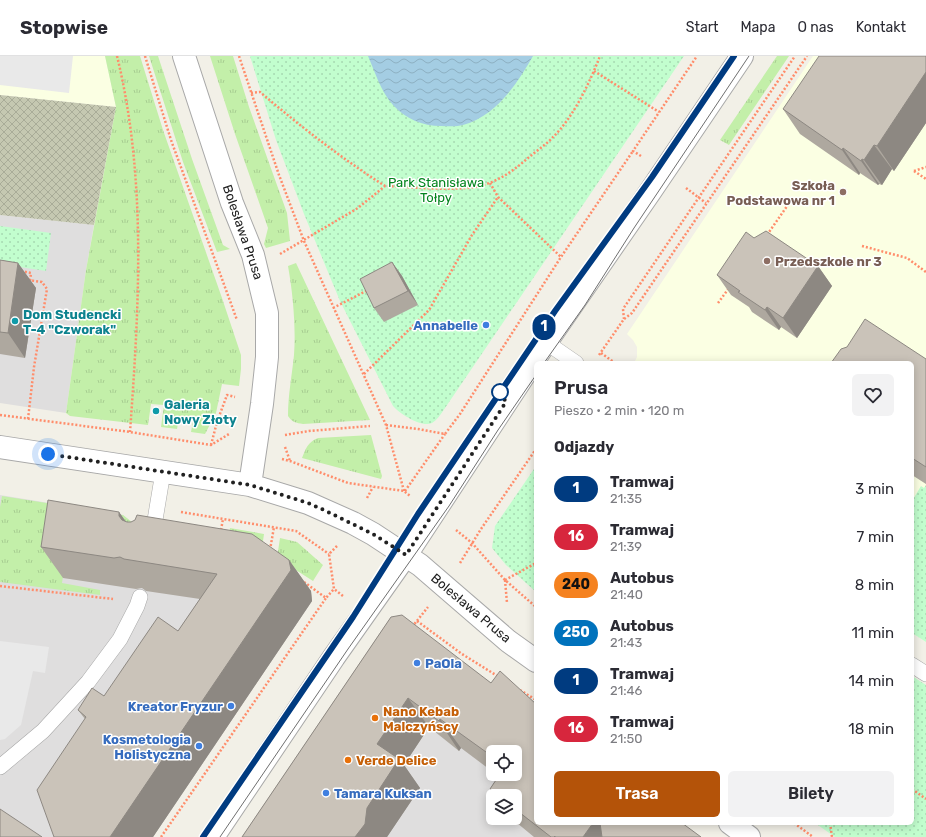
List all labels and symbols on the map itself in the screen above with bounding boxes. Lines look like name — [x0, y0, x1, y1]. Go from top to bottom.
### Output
park label: Park Stanisława Tołpy — [388, 175, 484, 205]
place label: Szkoła Podstawowa nr 1 — [727, 178, 835, 208]
street label: Bolesława Prusa — [220, 183, 266, 281]
marker: Szkoła Podstawowa nr 1 — [838, 187, 848, 197]
place label: Przedszkole nr 3 — [775, 254, 882, 269]
marker: Przedszkole nr 3 — [762, 256, 772, 266]
place label: Dom Studencki T-4 "Czworak" — [23, 307, 121, 337]
line badge: 1 — [531, 314, 557, 340]
marker: Dom Studencki T-4 "Czworak" — [10, 316, 20, 326]
place label: Annabelle — [413, 318, 478, 333]
marker: Annabelle — [481, 320, 491, 330]
unlabelled marker — [491, 383, 509, 401]
place label: Galeria Nowy Złoty — [164, 397, 237, 427]
marker: Galeria Nowy Złoty — [151, 406, 161, 416]
your location — [38, 444, 58, 464]
street label: Bolesława Prusa — [428, 570, 514, 646]
place label: PaOla — [425, 656, 462, 671]
marker: PaOla — [412, 658, 422, 668]
place label: Kreator Fryzur — [128, 699, 223, 714]
marker: Kreator Fryzur — [226, 701, 236, 711]
place label: Nano Kebab Malczyńscy — [383, 704, 459, 734]
marker: Nano Kebab Malczyńscy — [370, 713, 380, 723]
place label: Kosmetologia Holistyczna — [103, 732, 191, 762]
marker: Kosmetologia Holistyczna — [194, 741, 204, 751]
place label: Verde Delice — [356, 753, 437, 768]
marker: Verde Delice — [343, 755, 353, 765]
place label: Tamara Kuksan — [334, 786, 432, 801]
marker: Tamara Kuksan — [321, 788, 331, 798]

